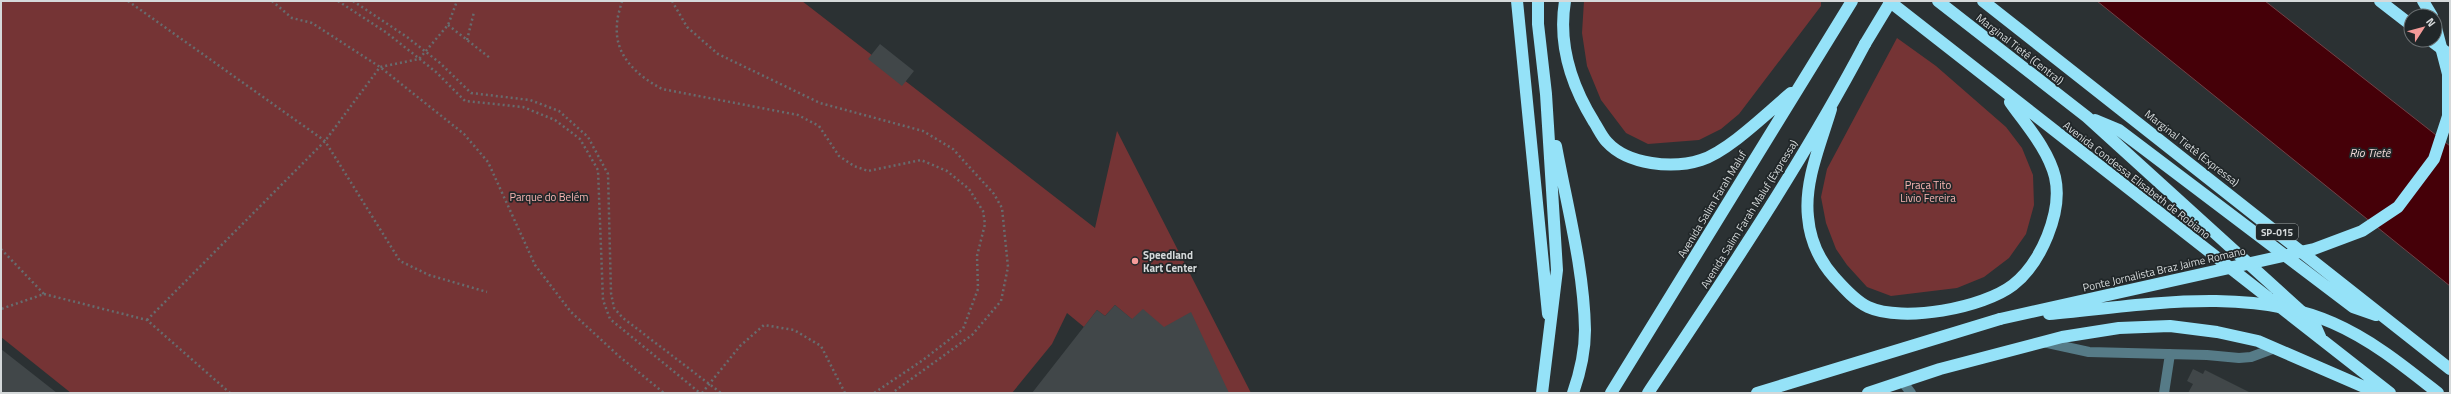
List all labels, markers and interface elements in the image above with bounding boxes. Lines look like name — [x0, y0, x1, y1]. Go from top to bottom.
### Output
north arrow — [2403, 8, 2443, 48]
street label: Marginal Tietê (Central) — [1973, 10, 2067, 88]
text: N — [2422, 14, 2440, 30]
street label: Marginal Tietê (Expressa) — [2141, 106, 2243, 190]
street label: Avenida Condessa Elisabeth de Robiano — [2060, 117, 2214, 243]
street label: Avenida Salim Farah Maluf (Expressa) — [1696, 136, 1802, 291]
water label: Rio Tietê — [2350, 143, 2392, 162]
street label: Avenida Salim Farah Maluf — [1674, 147, 1751, 261]
park label: Praça Tito Livio Fereira — [1900, 177, 1956, 206]
park label: Parque do Belém — [510, 189, 588, 205]
road number: SP-015 — [2256, 224, 2298, 240]
street label: Ponte Jornalista Braz Jaime Romano — [2081, 242, 2247, 296]
place label: Speedland Kart Center — [1143, 247, 1197, 276]
marker: Speedland Kart Center — [1130, 256, 1140, 266]

